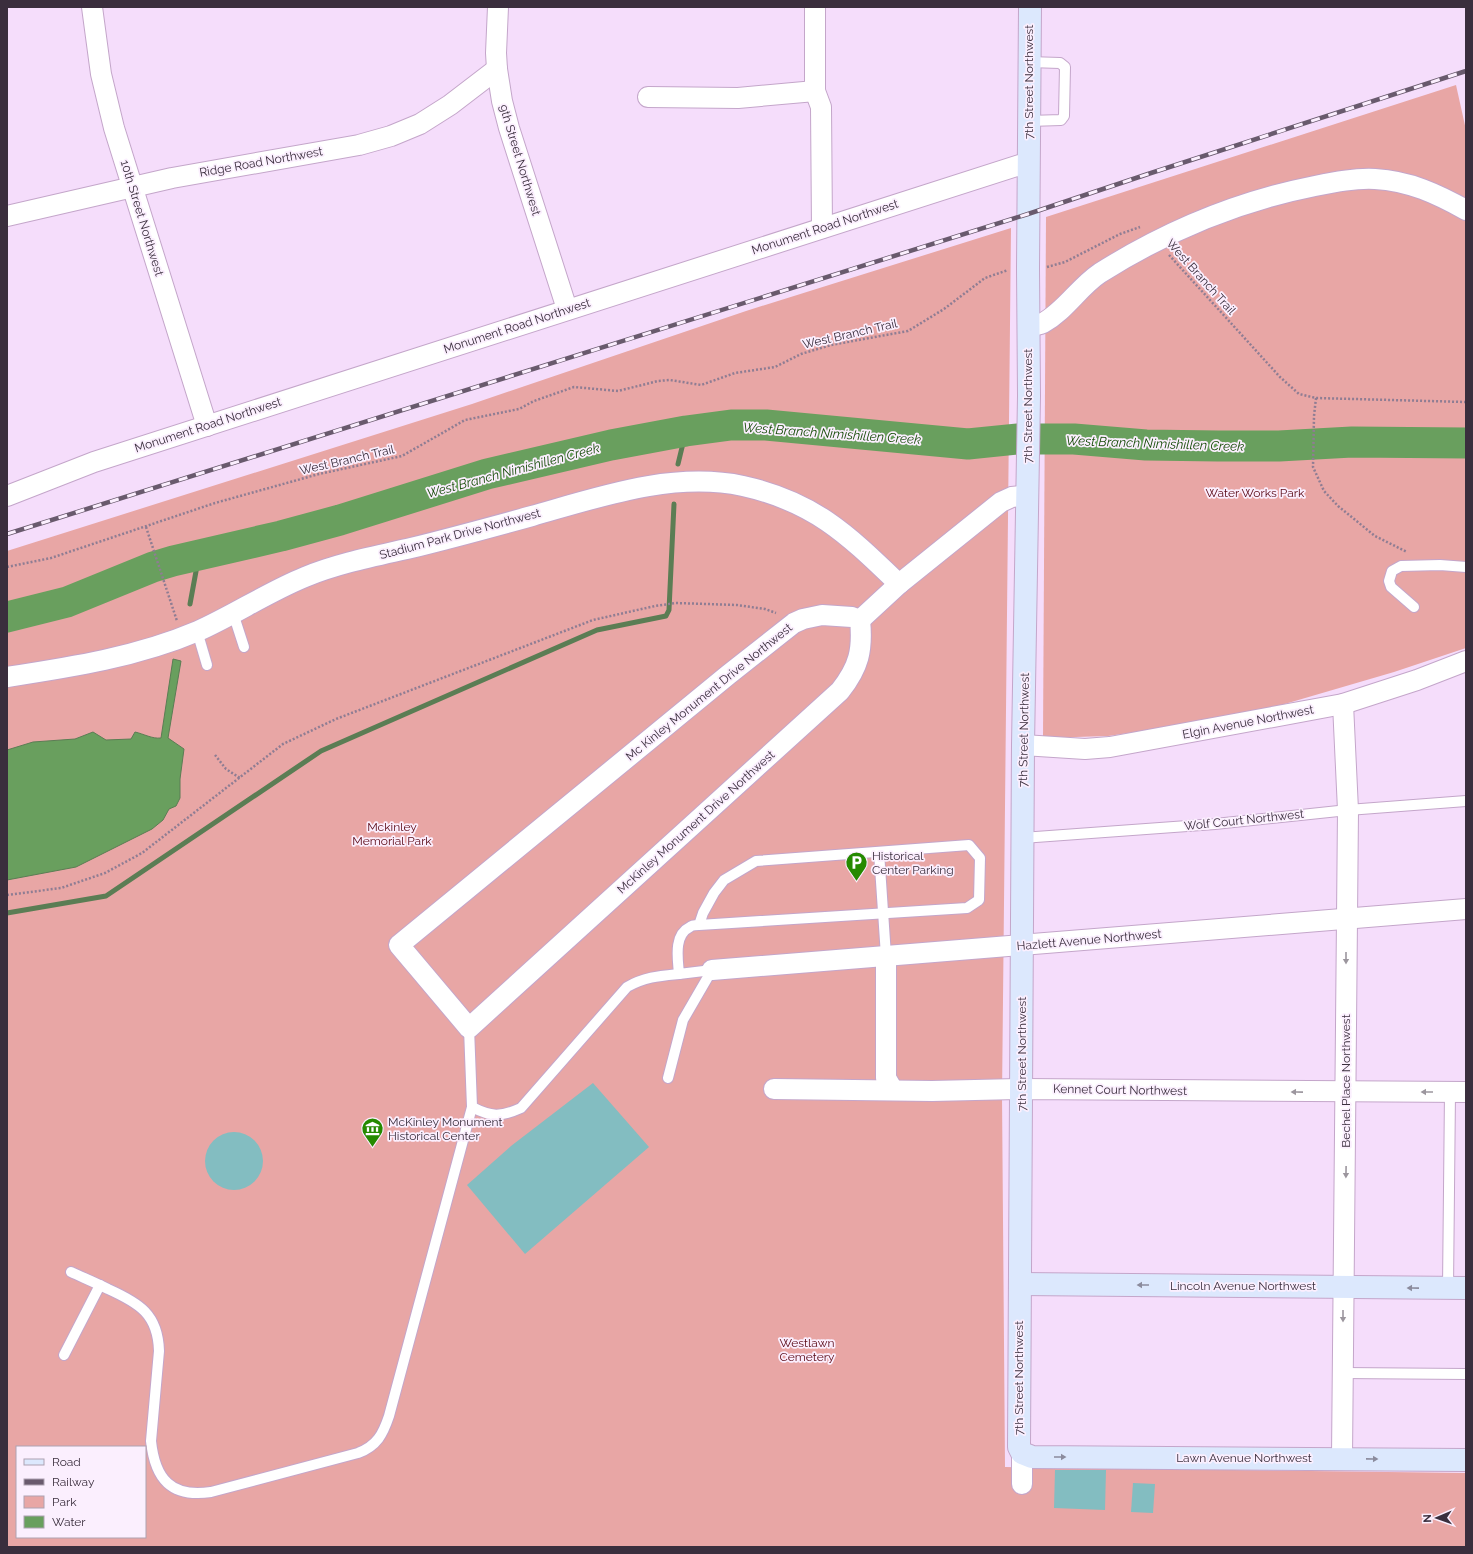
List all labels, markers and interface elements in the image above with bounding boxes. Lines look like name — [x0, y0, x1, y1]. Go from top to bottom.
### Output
street label: 7th Street Northwest — [1022, 25, 1036, 139]
street label: 9th Street Northwest — [496, 103, 544, 217]
street label: Ridge Road Northwest — [198, 144, 324, 180]
street label: 10th Street Northwest — [118, 158, 166, 278]
street label: Monument Road Northwest — [750, 197, 900, 257]
street label: West Branch Trail — [1164, 236, 1239, 318]
street label: Monument Road Northwest — [442, 296, 592, 356]
street label: West Branch Trail — [801, 316, 899, 352]
street label: 7th Street Northwest — [1021, 349, 1035, 463]
street label: Monument Road Northwest — [133, 395, 283, 455]
water label: West Branch Nimishillen Creek — [743, 420, 921, 447]
water label: West Branch Nimishillen Creek — [1066, 433, 1244, 454]
water label: West Branch Nimishillen Creek — [425, 440, 601, 501]
street label: West Branch Trail — [298, 442, 396, 478]
park label: Water Works Park — [1206, 486, 1305, 500]
street label: Stadium Park Drive Northwest — [378, 506, 542, 562]
street label: Mc Kinley Monument Drive Northwest — [623, 620, 795, 764]
street label: 7th Street Northwest — [1016, 673, 1032, 787]
street label: Elgin Avenue Northwest — [1181, 702, 1315, 742]
street label: McKinley Monument Drive Northwest — [614, 748, 778, 896]
street label: Wolf Court Northwest — [1183, 807, 1305, 833]
park label: Mckinley Memorial Park — [352, 820, 432, 848]
place label: Historical Center Parking — [872, 849, 954, 877]
parking icon: Historical Center Parking — [843, 850, 869, 883]
street label: Hazlett Avenue Northwest — [1016, 927, 1162, 953]
one-way arrow — [1343, 952, 1349, 965]
street label: 7th Street Northwest — [1015, 997, 1029, 1111]
street label: Bechel Place Northwest — [1339, 1014, 1353, 1148]
street label: Kennet Court Northwest — [1053, 1082, 1187, 1098]
one-way arrow — [1291, 1088, 1303, 1095]
one-way arrow — [1420, 1089, 1433, 1095]
place label: McKinley Monument Historical Center — [388, 1115, 502, 1143]
museum icon: McKinley Monument Historical Center — [359, 1116, 385, 1149]
one-way arrow — [1342, 1166, 1349, 1178]
street label: Lincoln Avenue Northwest — [1170, 1279, 1316, 1293]
one-way arrow — [1136, 1282, 1149, 1288]
one-way arrow — [1407, 1284, 1419, 1291]
one-way arrow — [1340, 1310, 1346, 1323]
street label: 7th Street Northwest — [1012, 1321, 1026, 1435]
park label: Westlawn Cemetery — [780, 1336, 835, 1364]
legend — [16, 1446, 146, 1538]
street label: Lawn Avenue Northwest — [1176, 1451, 1312, 1465]
one-way arrow — [1054, 1454, 1067, 1460]
text: Road — [52, 1455, 81, 1469]
one-way arrow — [1366, 1455, 1378, 1462]
text: Railway — [52, 1475, 95, 1489]
text: Park — [52, 1495, 77, 1509]
north arrow — [1417, 1498, 1457, 1538]
text: N — [1421, 1514, 1434, 1523]
text: Water — [52, 1515, 86, 1529]

